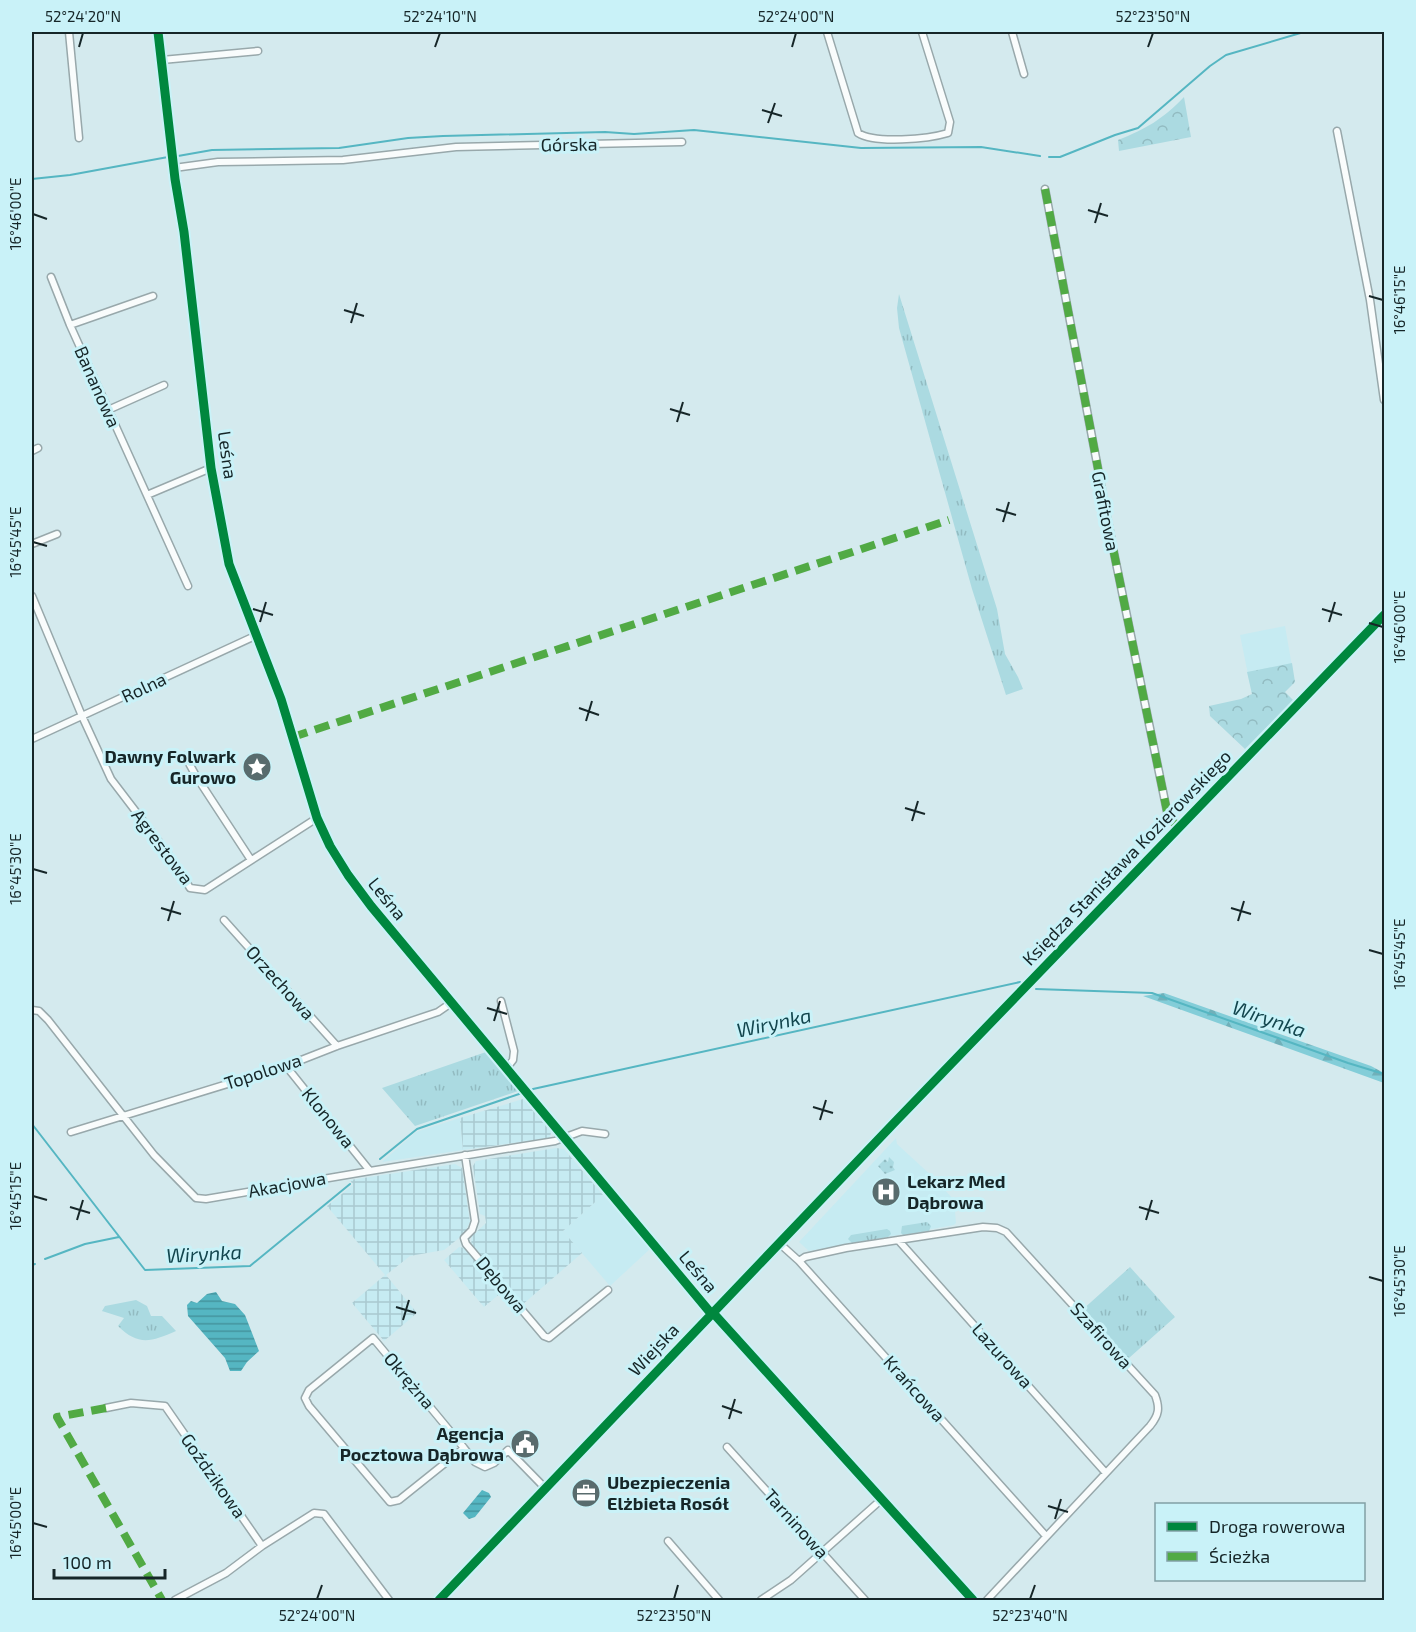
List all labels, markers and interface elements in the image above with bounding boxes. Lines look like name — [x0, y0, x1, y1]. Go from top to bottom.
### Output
text: 52°24'20"N — [45, 7, 121, 25]
text: 52°24'10"N — [403, 7, 477, 25]
text: 52°24'00"N — [758, 7, 834, 25]
text: 52°23'50"N — [1116, 7, 1190, 25]
street label: Górska — [540, 133, 598, 155]
text: 16°46'00"E — [6, 178, 24, 250]
text: 16°46'15"E — [1390, 266, 1408, 334]
street label: Bananowa — [70, 343, 126, 431]
street label: Leśna — [214, 429, 242, 480]
street label: Grafitowa — [1087, 469, 1125, 553]
text: 16°45'45"E — [6, 506, 24, 578]
text: 16°46'00"E — [1390, 591, 1408, 663]
street label: Rolna — [118, 667, 170, 707]
place label: Dawny Folwark Gurowo — [104, 745, 236, 788]
street label: Księdza Stanisława Kozierowskiego — [1017, 745, 1235, 970]
place icon: Dawny Folwark Gurowo — [241, 751, 273, 783]
street label: Agrestowa — [127, 804, 198, 888]
text: 16°45'30"E — [6, 833, 24, 905]
street label: Leśna — [364, 873, 412, 924]
text: 16°45'45"E — [1390, 918, 1408, 990]
street label: Orzechowa — [242, 941, 320, 1024]
water label: Wirynka — [1229, 994, 1309, 1043]
water label: Wirynka — [734, 1002, 814, 1043]
street label: Topolowa — [221, 1048, 304, 1094]
street label: Klonowa — [298, 1083, 360, 1152]
text: 16°45'15"E — [6, 1162, 24, 1230]
street label: Akacjowa — [246, 1166, 327, 1202]
place label: Lekarz Med Dąbrowa — [907, 1170, 1006, 1213]
hospital icon: Lekarz Med Dąbrowa — [870, 1176, 902, 1208]
water label: Wirynka — [165, 1239, 243, 1268]
text: 16°45'30"E — [1390, 1245, 1408, 1317]
street label: Leśna — [675, 1246, 723, 1297]
street label: Dębowa — [472, 1252, 532, 1317]
street label: Szafirowa — [1066, 1298, 1137, 1373]
street label: Wiejska — [623, 1318, 683, 1380]
street label: Lazurowa — [968, 1318, 1038, 1393]
street label: Okrężna — [380, 1347, 440, 1413]
street label: Krańcowa — [879, 1351, 950, 1426]
place label: Agencja Pocztowa Dąbrowa — [340, 1422, 504, 1465]
public building icon: Agencja Pocztowa Dąbrowa — [509, 1428, 541, 1460]
street label: Goździkowa — [177, 1429, 251, 1522]
place label: Ubezpieczenia Elżbieta Rosół — [607, 1471, 730, 1514]
office icon: Ubezpieczenia Elżbieta Rosół — [570, 1477, 602, 1509]
street label: Tarninowa — [760, 1484, 834, 1563]
text: 16°45'00"E — [6, 1487, 24, 1559]
legend — [1155, 1503, 1365, 1581]
text: Droga rowerowa — [1209, 1515, 1345, 1537]
scale bar — [54, 1542, 165, 1580]
text: Ścieżka — [1209, 1545, 1270, 1567]
text: 100 m — [63, 1551, 112, 1573]
text: 52°24'00"N — [279, 1606, 355, 1624]
text: 52°23'50"N — [637, 1606, 711, 1624]
text: 52°23'40"N — [992, 1606, 1068, 1624]

